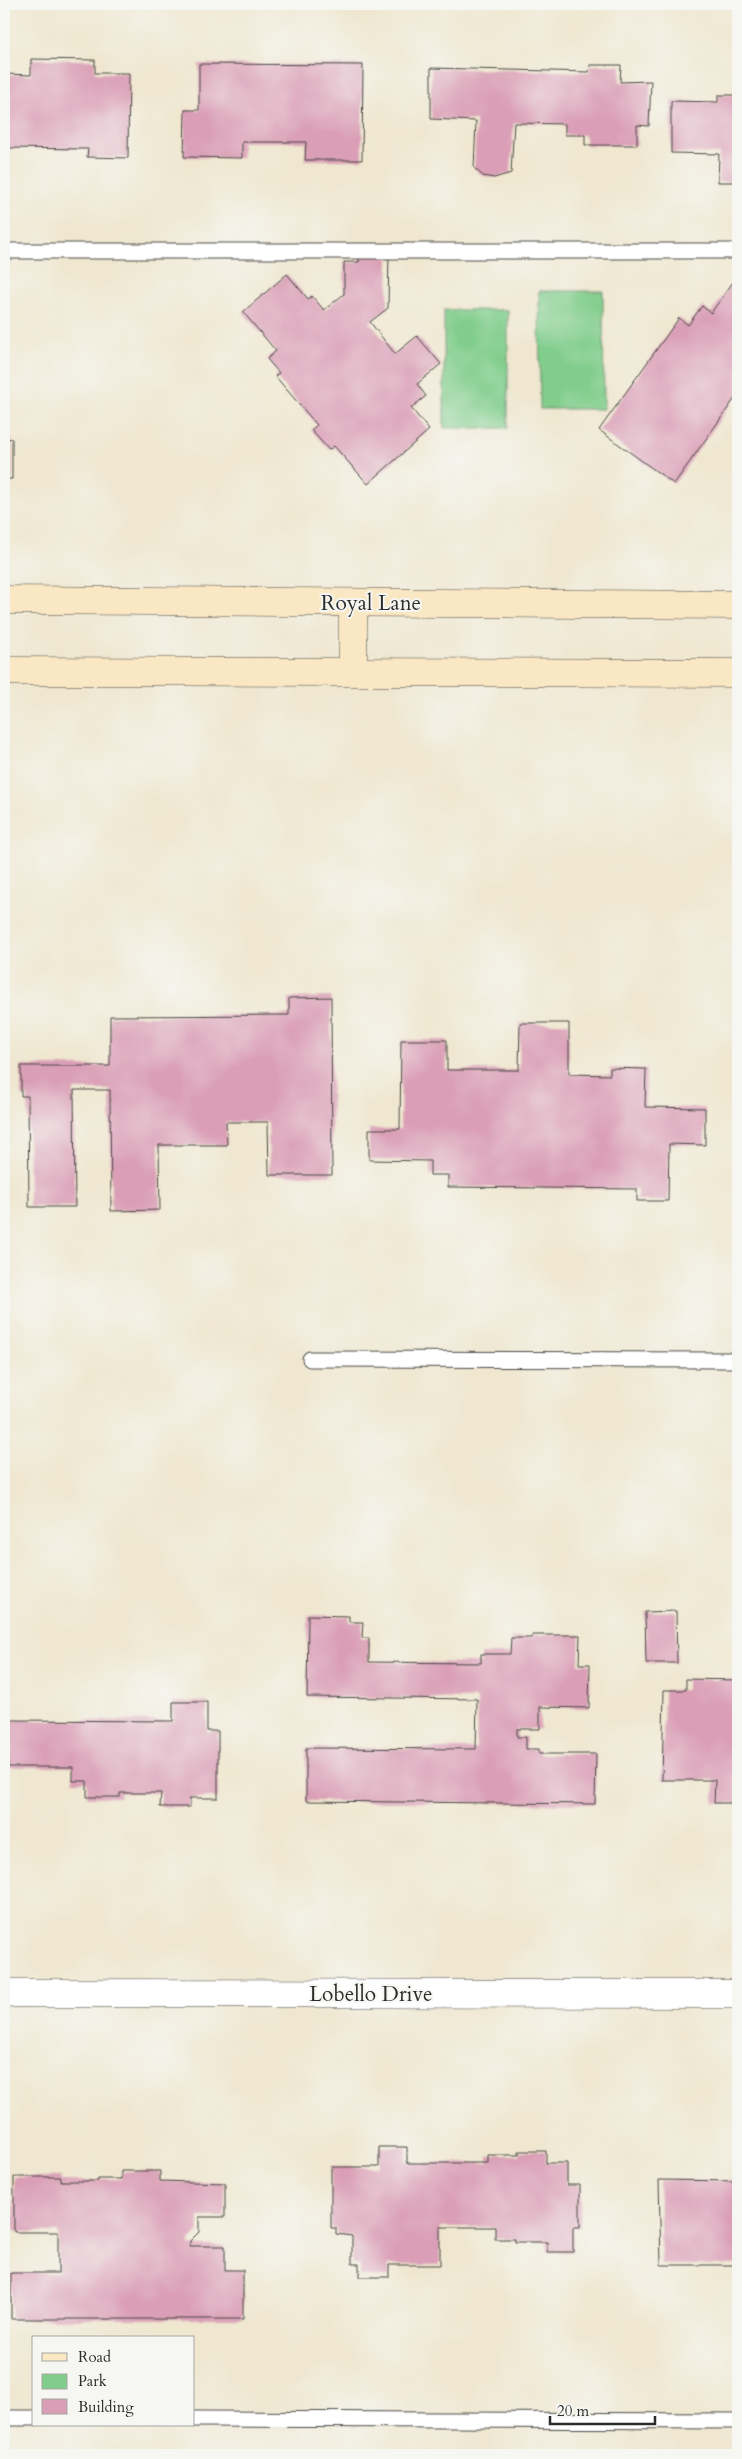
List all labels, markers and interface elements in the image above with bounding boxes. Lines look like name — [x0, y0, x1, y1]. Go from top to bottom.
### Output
street label: Royal Lane — [321, 589, 421, 618]
street label: Lobello Drive — [309, 1980, 433, 2009]
legend — [32, 2336, 195, 2426]
text: Road — [78, 2347, 111, 2367]
text: Park — [78, 2371, 107, 2391]
scale bar — [550, 2394, 654, 2426]
text: Building — [78, 2397, 134, 2417]
text: 20 m — [557, 2401, 589, 2421]

